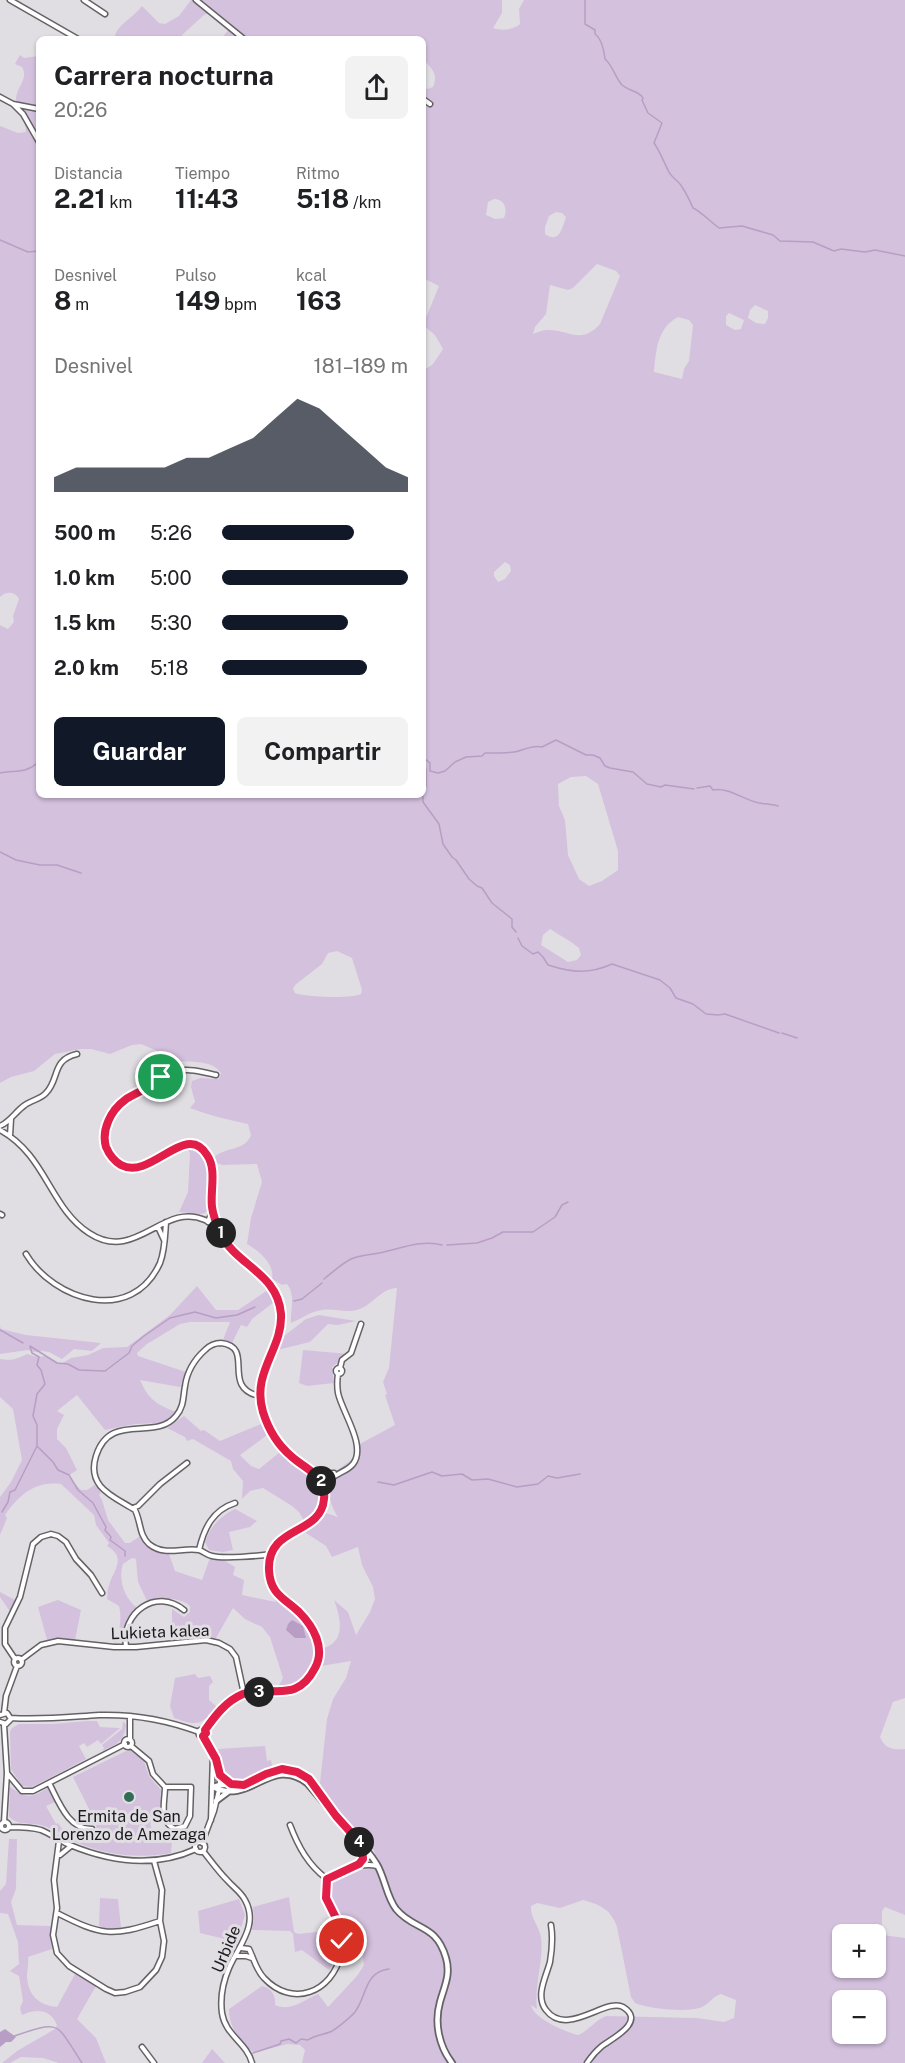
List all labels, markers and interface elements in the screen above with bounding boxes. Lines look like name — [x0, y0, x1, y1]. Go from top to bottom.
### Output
button: share — [345, 56, 408, 119]
text: Carrera nocturna — [54, 59, 274, 91]
text: 20:26 — [54, 98, 107, 122]
text: Distancia — [54, 164, 123, 183]
text: Tiempo — [175, 164, 230, 183]
text: Ritmo — [296, 164, 340, 183]
text: 2.21 — [54, 183, 106, 214]
text: 11:43 — [175, 183, 239, 214]
text: 5:18 — [296, 183, 349, 214]
text: km — [106, 193, 132, 212]
text: /km — [349, 193, 381, 212]
text: Desnivel — [54, 266, 117, 285]
text: Pulso — [175, 266, 216, 285]
text: kcal — [296, 266, 327, 285]
text: 8 — [54, 285, 71, 316]
text: 149 — [175, 285, 220, 316]
text: 163 — [296, 285, 342, 316]
text: m — [71, 295, 89, 314]
text: bpm — [220, 295, 257, 314]
text: Desnivel — [54, 354, 133, 378]
text: 181–189 m — [314, 354, 408, 378]
text: 500 m — [54, 521, 116, 545]
text: 5:26 — [150, 521, 192, 545]
text: 1.0 km — [54, 566, 115, 590]
text: 5:00 — [150, 566, 192, 590]
text: 1.5 km — [54, 611, 115, 635]
text: 5:30 — [150, 611, 192, 635]
text: 2.0 km — [54, 656, 119, 680]
text: 5:18 — [150, 656, 188, 680]
button: Guardar — [54, 717, 225, 786]
button: Compartir — [237, 717, 408, 786]
pin — [135, 1051, 186, 1102]
icon: arrive — [144, 1060, 177, 1093]
pin: 1 — [206, 1218, 236, 1248]
text: 1 — [218, 1223, 224, 1242]
pin: 2 — [306, 1466, 336, 1496]
text: 2 — [316, 1471, 326, 1490]
street label: Lukieta kalea — [110, 1621, 210, 1643]
pin: 3 — [244, 1677, 274, 1707]
text: 3 — [254, 1682, 264, 1701]
marker: Ermita de San Lorenzo de Amezaga — [122, 1790, 136, 1804]
place label: Ermita de San Lorenzo de Amezaga — [52, 1807, 206, 1844]
pin: 4 — [344, 1827, 374, 1857]
text: 4 — [354, 1832, 364, 1851]
pin — [316, 1915, 367, 1966]
street label: Urbide — [208, 1922, 244, 1976]
icon: check — [325, 1924, 358, 1957]
map controls — [832, 1924, 886, 2044]
button: + — [832, 1924, 886, 1978]
button: − — [832, 1990, 886, 2044]

